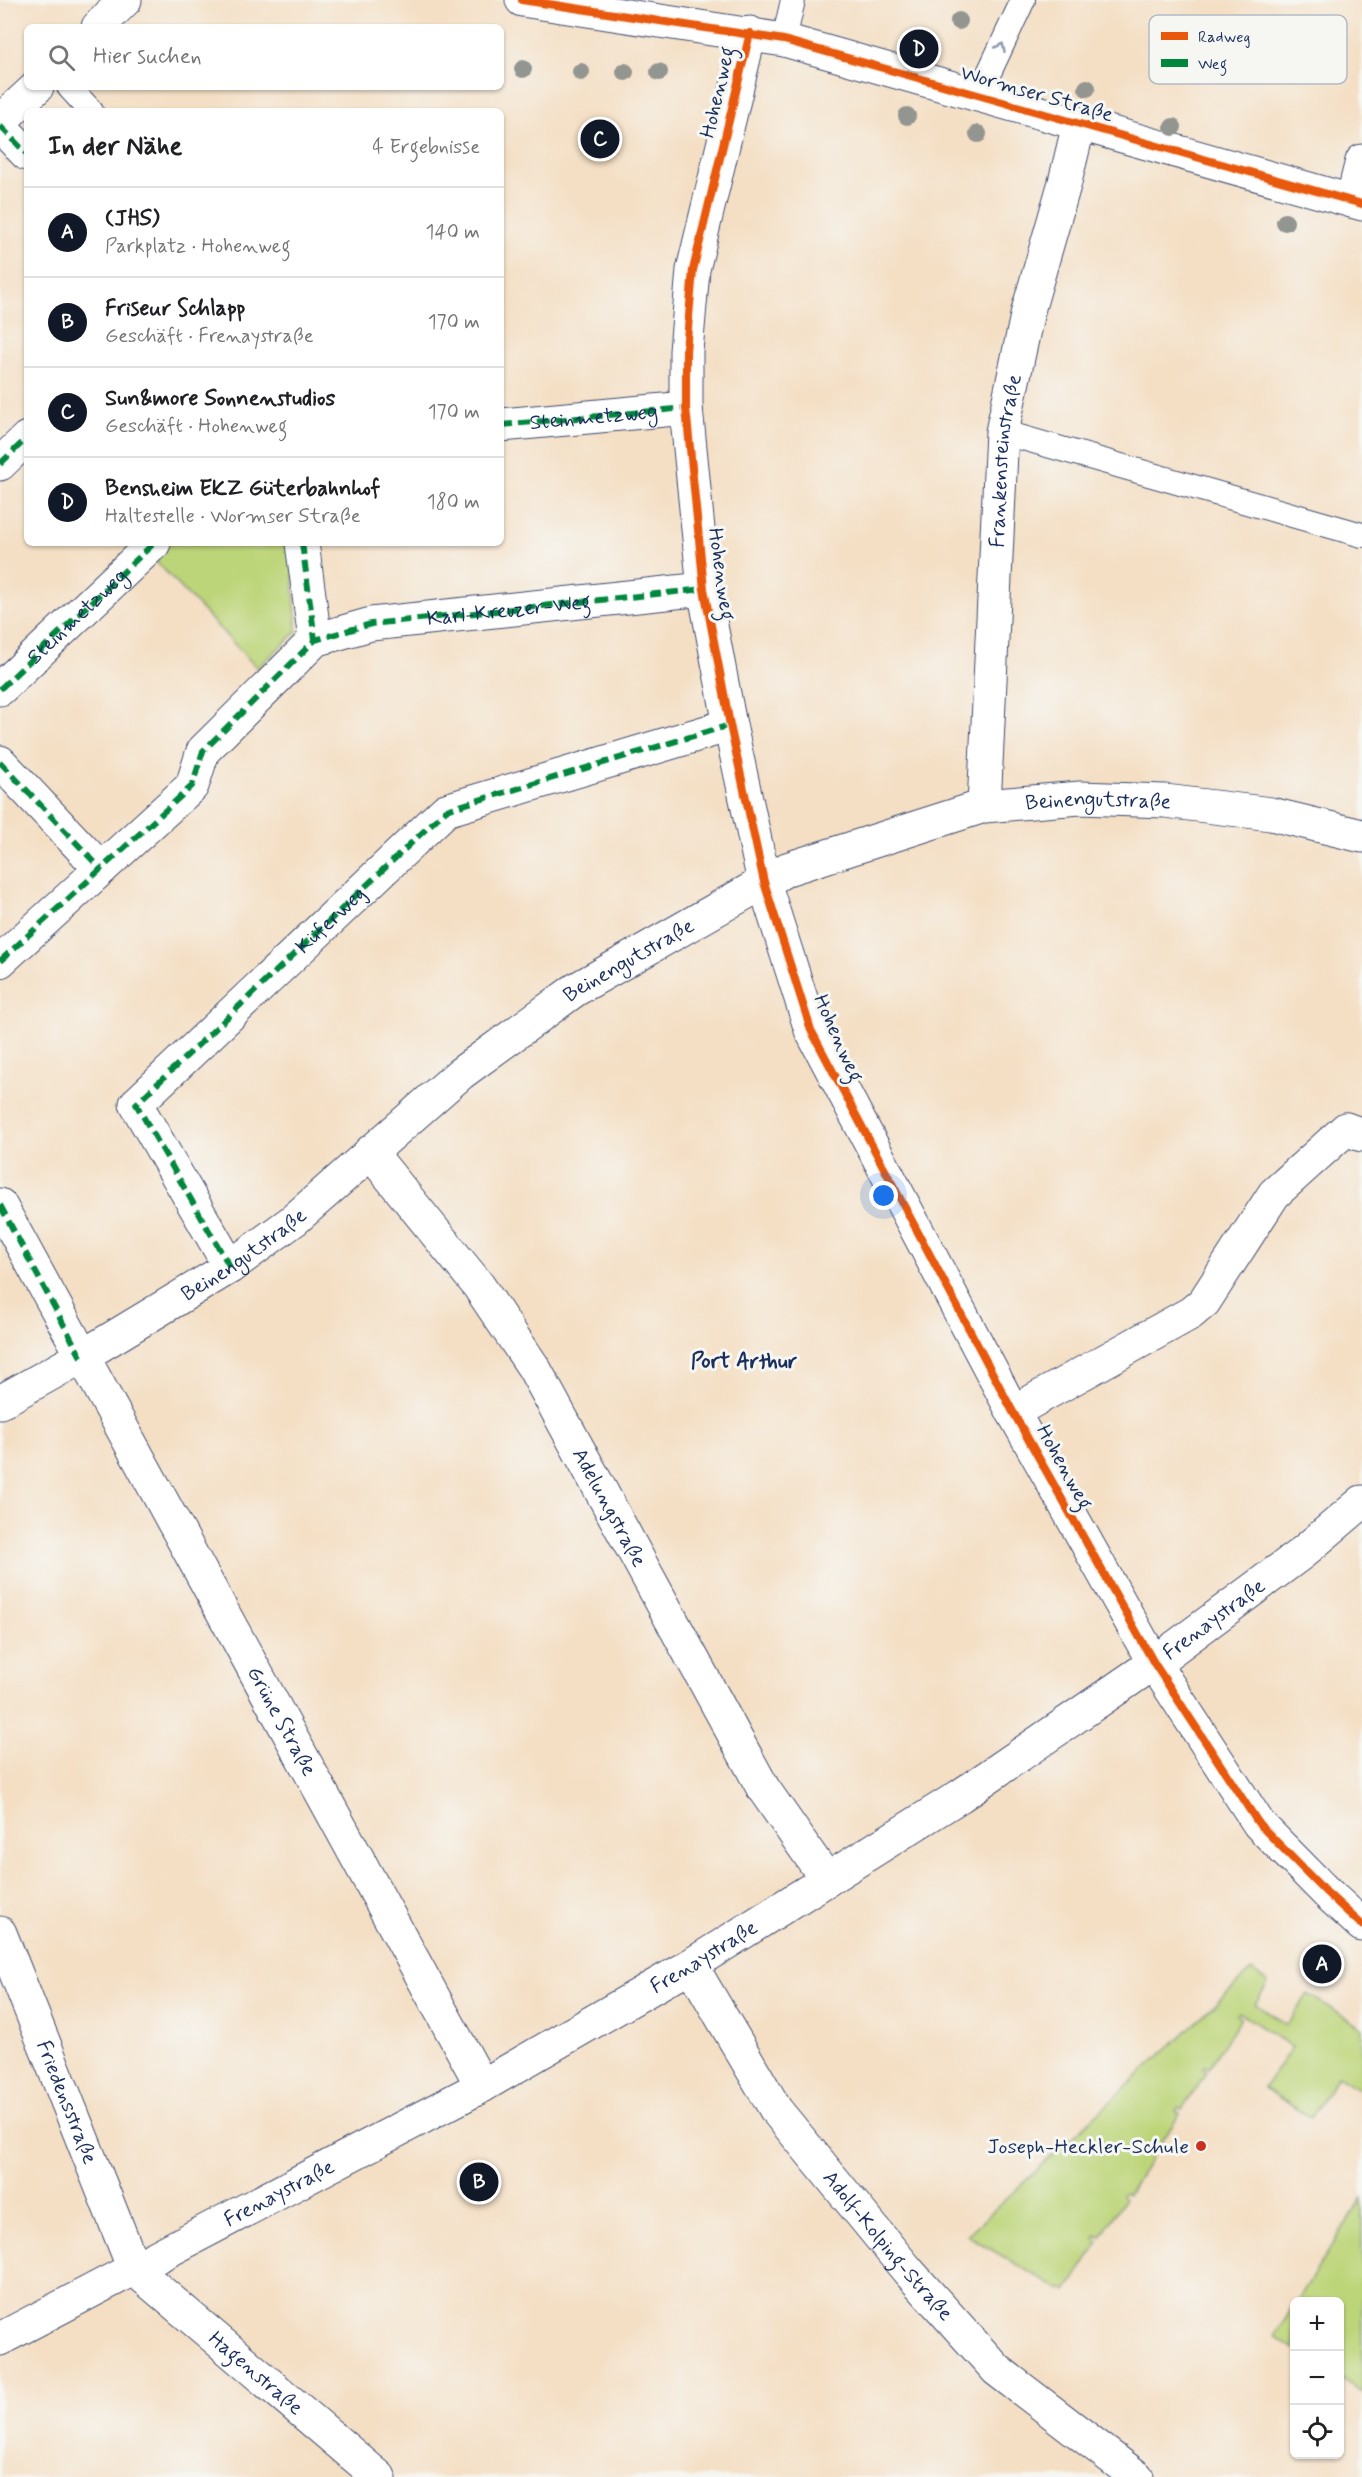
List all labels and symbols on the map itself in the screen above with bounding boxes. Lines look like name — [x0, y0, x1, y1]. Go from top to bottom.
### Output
legend — [1149, 15, 1347, 84]
pin: D — [900, 26, 938, 72]
text: Radweg — [1198, 27, 1250, 48]
one-way arrow — [994, 42, 1006, 53]
street label: Hohenweg — [694, 44, 744, 141]
text: Weg — [1198, 54, 1227, 76]
street label: Wormser Straße — [957, 59, 1117, 129]
pin: C — [580, 116, 620, 162]
street label: Frankensteinstraße — [983, 372, 1029, 548]
street label: Steinmetzweg — [528, 398, 659, 437]
street label: Hohenweg — [699, 526, 741, 623]
street label: Steinmetzweg — [21, 562, 135, 671]
street label: Karl-Kreuzer-Weg — [425, 588, 593, 633]
street label: Beinengutstraße — [1024, 785, 1173, 818]
street label: Küferweg — [290, 880, 372, 961]
street label: Beinengutstraße — [558, 912, 699, 1009]
street label: Hohenweg — [804, 990, 870, 1088]
your location — [869, 1181, 898, 1210]
street label: Beinengutstraße — [176, 1202, 313, 1308]
district label: Port Arthur — [691, 1348, 798, 1376]
street label: Hohenweg — [1027, 1420, 1099, 1516]
street label: Adelungstraße — [565, 1443, 653, 1572]
street label: Frenaystraße — [1157, 1572, 1271, 1667]
street label: Grüne Straße — [240, 1661, 323, 1781]
street label: Frenaystraße — [645, 1914, 763, 2001]
pin: A — [1302, 1942, 1342, 1986]
street label: Friedensstraße — [29, 2036, 104, 2168]
place label: Joseph-Heckler-Schule — [987, 2133, 1189, 2161]
marker: Joseph-Heckler-Schule — [1194, 2139, 1208, 2153]
street label: Frenaystraße — [219, 2153, 339, 2234]
pin: B — [460, 2160, 498, 2204]
street label: Adolf-Kolping-Straße — [816, 2165, 959, 2327]
street label: Hagenstraße — [202, 2325, 309, 2422]

